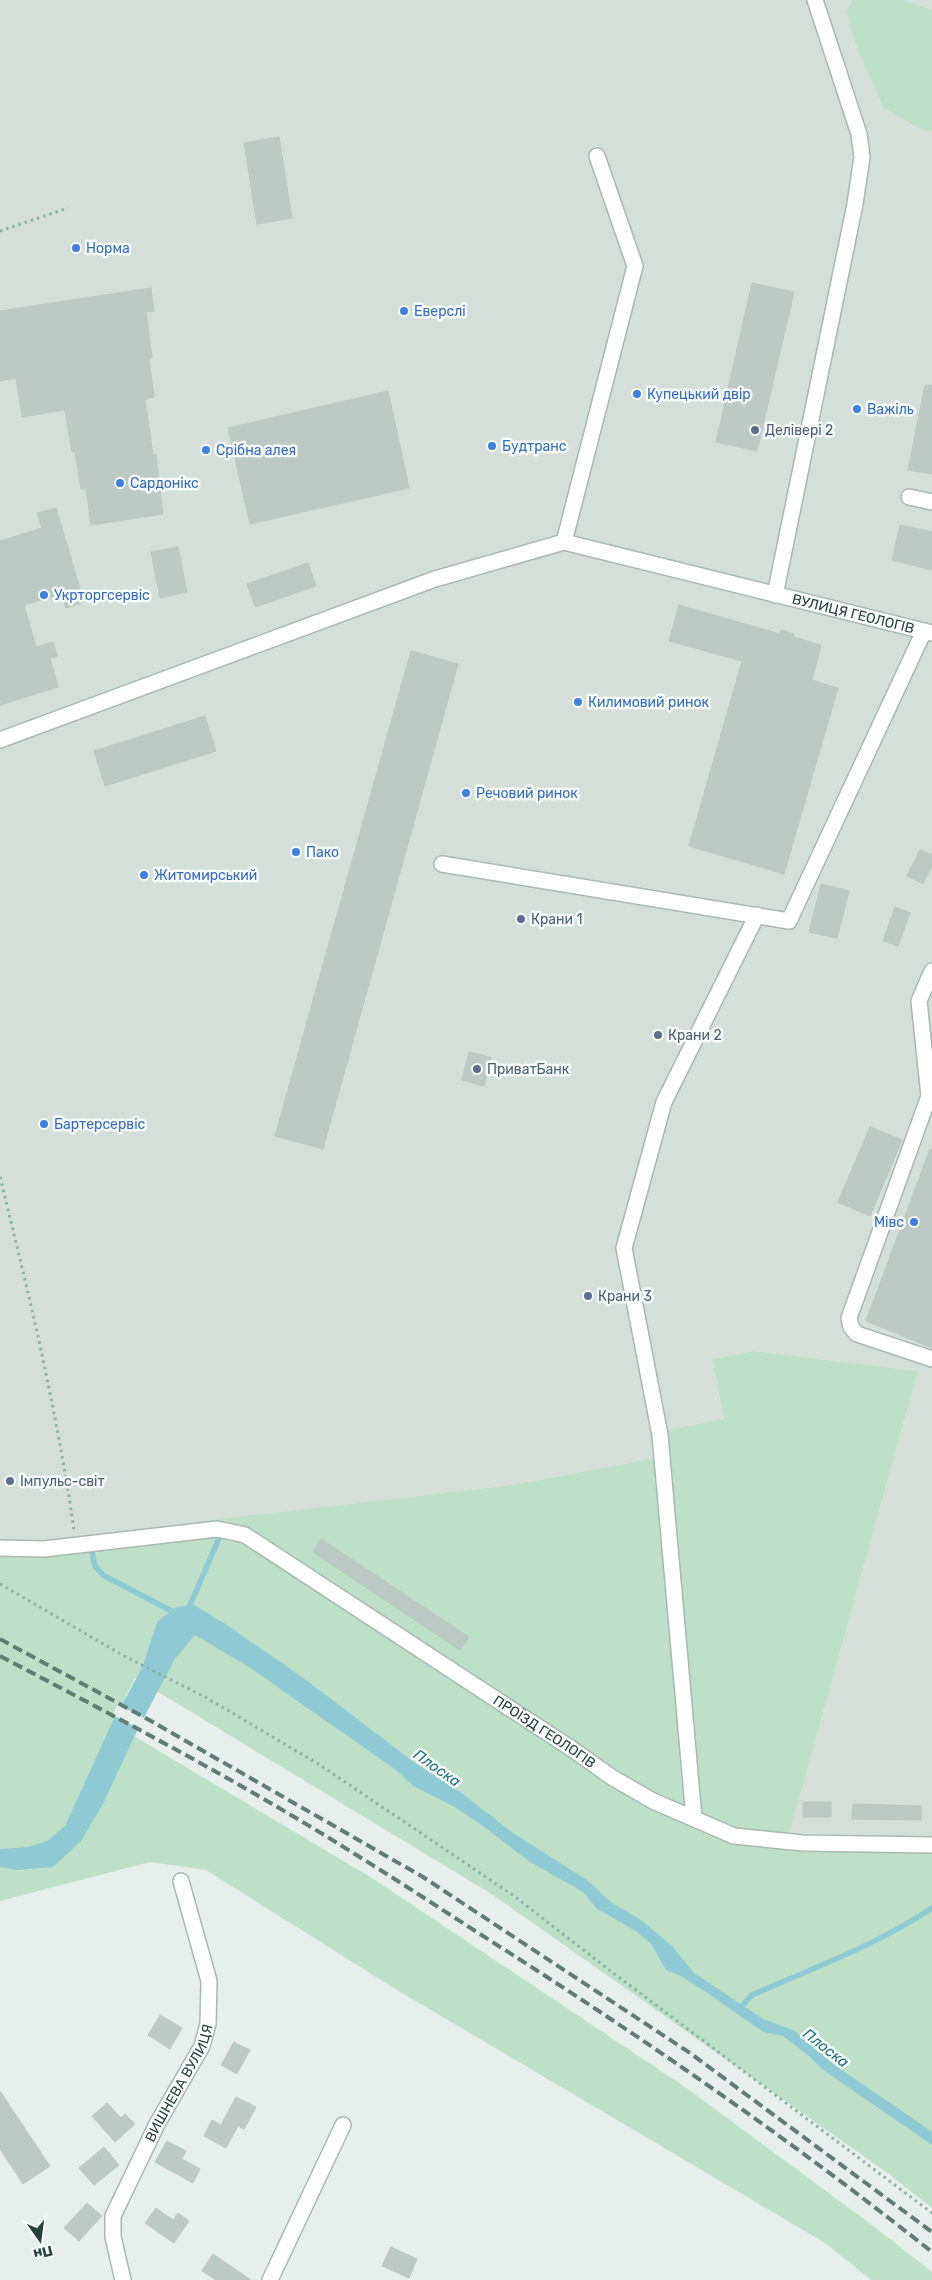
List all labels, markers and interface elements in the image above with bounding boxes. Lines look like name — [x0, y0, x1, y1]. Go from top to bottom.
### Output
place label: Норма — [86, 240, 130, 257]
marker: Норма — [70, 242, 82, 254]
place label: Еверслі — [414, 303, 466, 320]
marker: Еверслі — [398, 305, 410, 317]
place label: Купецький двір — [647, 386, 751, 403]
marker: Купецький двір — [631, 388, 643, 400]
place label: Важіль — [867, 401, 914, 418]
marker: Важіль — [851, 403, 863, 415]
place label: Делівері 2 — [765, 422, 833, 439]
marker: Делівері 2 — [749, 424, 761, 436]
place label: Будтранс — [502, 438, 567, 455]
marker: Будтранс — [486, 440, 498, 452]
place label: Срібна алея — [216, 442, 296, 459]
marker: Срібна алея — [200, 444, 212, 456]
place label: Сардонікс — [130, 475, 199, 492]
marker: Сардонікс — [114, 477, 126, 489]
place label: Укрторгсервіс — [54, 587, 150, 604]
marker: Укрторгсервіс — [38, 589, 50, 601]
street label: ВУЛИЦЯ ГЕОЛОГІВ — [790, 590, 916, 637]
place label: Килимовий ринок — [588, 694, 709, 711]
marker: Килимовий ринок — [572, 696, 584, 708]
place label: Речовий ринок — [476, 785, 578, 802]
marker: Речовий ринок — [460, 787, 472, 799]
place label: Пако — [306, 844, 339, 861]
marker: Пако — [290, 846, 302, 858]
place label: Житомирський — [154, 867, 257, 884]
marker: Житомирський — [138, 869, 150, 881]
place label: Крани 1 — [531, 911, 583, 928]
marker: Крани 1 — [515, 913, 527, 925]
place label: Крани 2 — [668, 1027, 722, 1044]
marker: Крани 2 — [652, 1029, 664, 1041]
place label: ПриватБанк — [487, 1061, 570, 1078]
marker: ПриватБанк — [471, 1063, 483, 1075]
place label: Бартерсервіс — [54, 1116, 146, 1133]
marker: Бартерсервіс — [38, 1118, 50, 1130]
place label: Мівс — [874, 1214, 904, 1231]
marker: Мівс — [908, 1216, 920, 1228]
place label: Крани 3 — [598, 1288, 652, 1305]
marker: Крани 3 — [582, 1290, 594, 1302]
place label: Імпульс-світ — [20, 1473, 105, 1490]
marker: Імпульс-світ — [4, 1475, 16, 1487]
street label: ПРОЇЗД ГЕОЛОГІВ — [490, 1691, 599, 1772]
water label: Плоска — [410, 1745, 464, 1791]
street label: ВИШНЕВА ВУЛИЦЯ — [141, 2022, 216, 2144]
water label: Плоска — [800, 2025, 853, 2072]
north arrow — [15, 2215, 65, 2265]
text: Пн — [32, 2242, 54, 2263]

